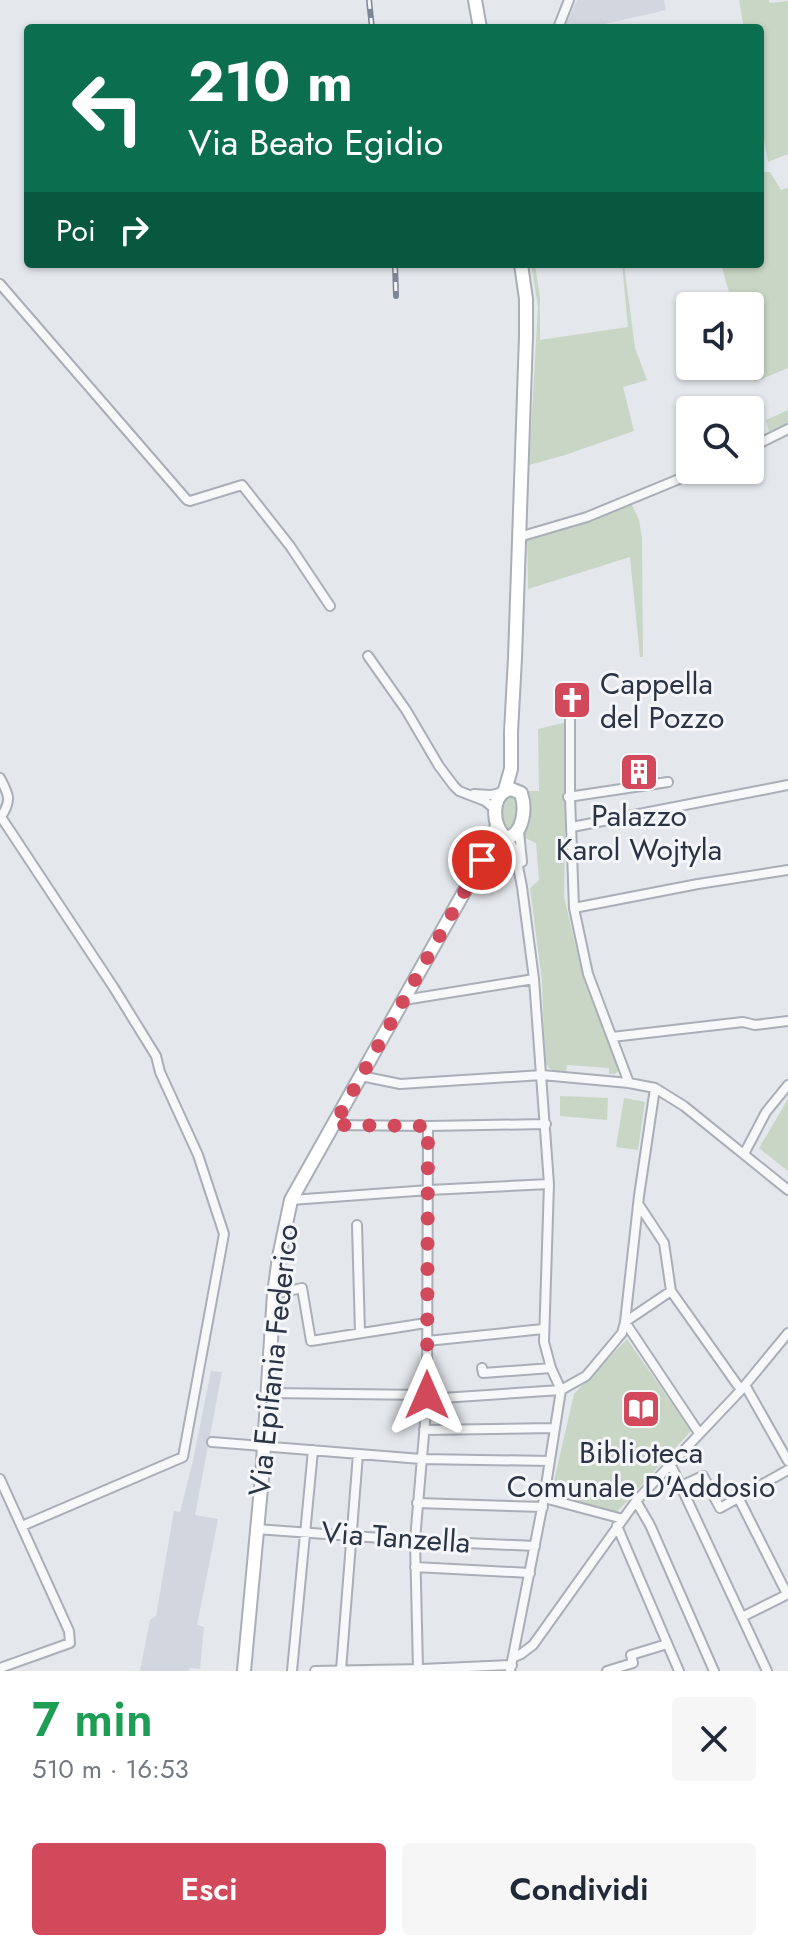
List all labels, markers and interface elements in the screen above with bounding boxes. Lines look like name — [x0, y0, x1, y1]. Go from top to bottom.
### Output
text: 210 m — [188, 41, 353, 122]
icon: left — [56, 56, 160, 160]
text: Via Beato Egidio — [188, 116, 444, 168]
icon: right — [112, 208, 156, 252]
text: Poi — [56, 209, 96, 252]
map controls — [676, 292, 764, 484]
button: sound — [676, 292, 764, 380]
button: search — [676, 396, 764, 484]
place label: Cappella del Pozzo — [600, 662, 724, 739]
church icon: Cappella del Pozzo — [551, 679, 593, 721]
building icon: Palazzo Karol Wojtyla — [618, 751, 660, 793]
place label: Palazzo Karol Wojtyla — [556, 794, 722, 871]
pin — [448, 826, 516, 894]
icon: arrive — [460, 838, 504, 882]
street label: Via Epifania Federico — [237, 1222, 309, 1498]
position arrow — [385, 1353, 469, 1437]
library icon: Biblioteca Comunale D'Addosio — [620, 1388, 662, 1430]
place label: Biblioteca Comunale D'Addosio — [507, 1431, 775, 1508]
street label: Via Tanzella — [320, 1510, 472, 1564]
text: 7 min — [32, 1685, 153, 1754]
button: close — [672, 1697, 756, 1781]
text: 510 m · 16:53 — [32, 1750, 189, 1788]
button: Esci — [32, 1843, 386, 1935]
button: Condividi — [402, 1843, 756, 1935]

